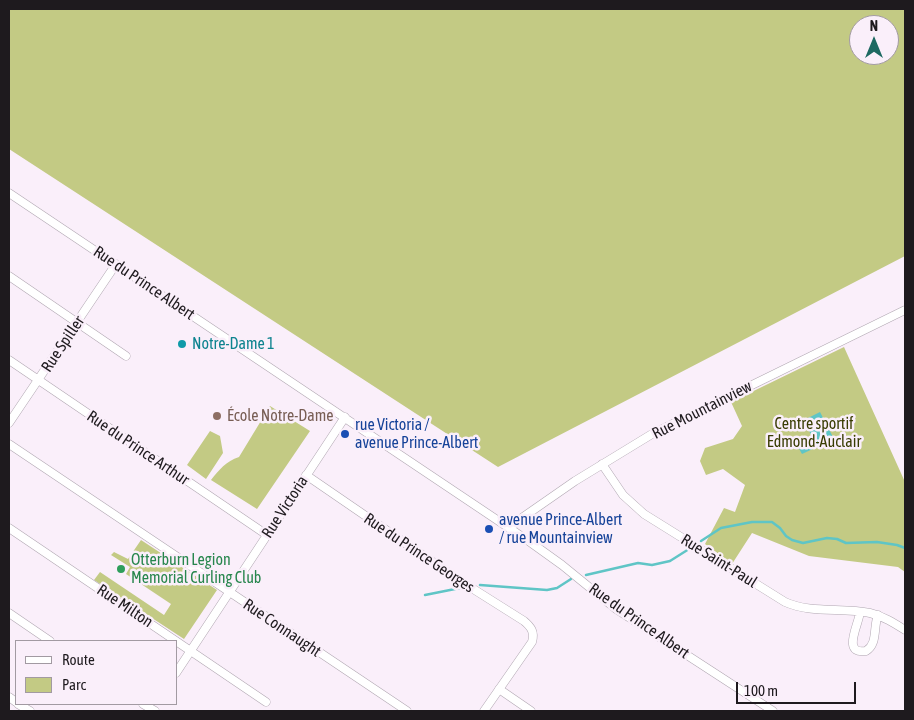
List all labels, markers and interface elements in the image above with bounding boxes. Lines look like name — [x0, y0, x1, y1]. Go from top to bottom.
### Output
north arrow — [849, 15, 899, 65]
text: N — [870, 18, 878, 34]
street label: Rue du Prince Albert — [90, 242, 198, 324]
street label: Rue Spiller — [37, 312, 89, 376]
place label: Notre-Dame 1 — [192, 334, 274, 354]
marker: Notre-Dame 1 — [176, 338, 188, 350]
street label: Rue Mountainview — [649, 377, 755, 443]
place label: École Notre-Dame — [227, 406, 334, 426]
street label: Rue du Prince Arthur — [83, 407, 193, 489]
marker: École Notre-Dame — [211, 410, 223, 422]
park label: Centre sportif Edmond-Auclair — [767, 414, 861, 452]
place label: rue Victoria / avenue Prince-Albert — [355, 415, 478, 453]
marker: rue Victoria / avenue Prince-Albert — [339, 428, 351, 440]
street label: Rue Victoria — [258, 472, 312, 542]
street label: Rue du Prince Georges — [360, 509, 478, 597]
place label: avenue Prince-Albert / rue Mountainview — [499, 510, 622, 548]
marker: avenue Prince-Albert / rue Mountainview — [483, 523, 495, 535]
street label: Rue Saint-Paul — [677, 530, 761, 592]
place label: Otterburn Legion Memorial Curling Club — [131, 550, 261, 588]
marker: Otterburn Legion Memorial Curling Club — [115, 563, 127, 575]
street label: Rue du Prince Albert — [585, 579, 693, 663]
street label: Rue Milton — [93, 580, 157, 632]
street label: Rue Connaught — [239, 595, 325, 661]
legend — [15, 640, 178, 705]
text: Route — [62, 651, 95, 668]
scale bar — [739, 672, 859, 704]
text: Parc — [62, 676, 86, 693]
text: 100 m — [744, 682, 778, 699]

